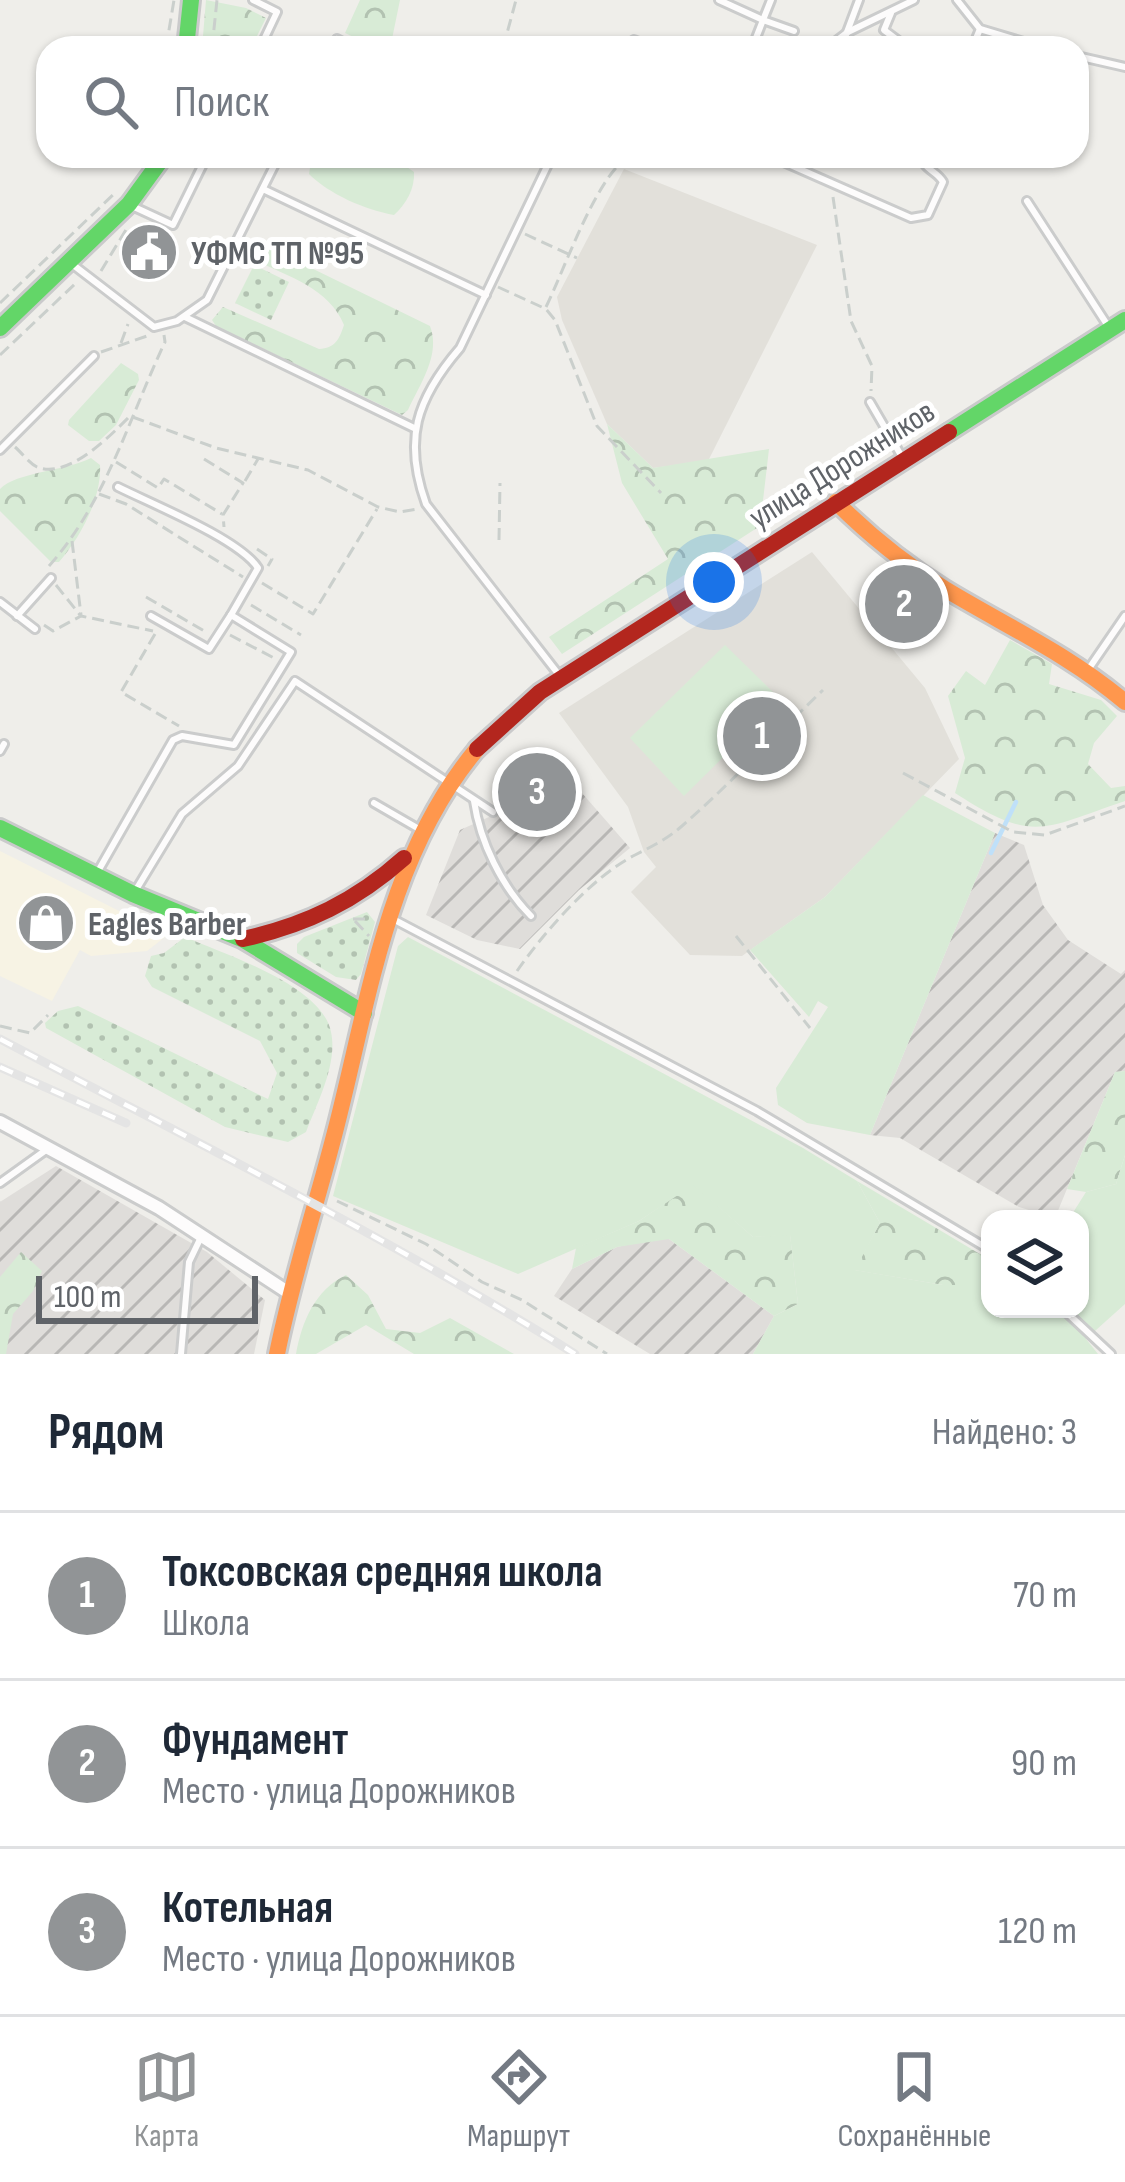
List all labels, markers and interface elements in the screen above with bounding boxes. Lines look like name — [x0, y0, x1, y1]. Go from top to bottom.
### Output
search box — [36, 36, 1089, 168]
icon: search — [78, 69, 144, 135]
text: Поиск — [174, 75, 269, 130]
public building icon: УФМС ТП №95 — [118, 221, 180, 283]
place label: УФМС ТП №95 — [191, 234, 364, 274]
street label: улица Дорожников — [742, 392, 942, 538]
your location — [684, 552, 744, 612]
pin: 2 — [865, 559, 943, 649]
pin: 1 — [723, 691, 801, 781]
pin: 3 — [498, 747, 576, 837]
shop icon: Eagles Barber — [15, 892, 77, 954]
place label: Eagles Barber — [88, 905, 246, 945]
map controls — [981, 1210, 1089, 1318]
button: layers — [981, 1210, 1089, 1318]
scale bar — [36, 1270, 258, 1323]
text: 100 m — [54, 1277, 121, 1317]
text: Рядом — [48, 1402, 164, 1463]
text: Найдено: 3 — [932, 1409, 1077, 1456]
text: Токсовская средняя школа — [162, 1545, 603, 1600]
text: 1 — [79, 1572, 95, 1619]
text: 70 m — [1013, 1572, 1077, 1619]
text: Школа — [162, 1600, 250, 1647]
text: Фундамент — [162, 1713, 348, 1768]
text: 2 — [78, 1740, 96, 1787]
text: 90 m — [1011, 1740, 1077, 1787]
text: Место · улица Дорожников — [162, 1768, 516, 1815]
text: Котельная — [162, 1881, 333, 1936]
text: 3 — [78, 1908, 96, 1955]
text: 120 m — [998, 1908, 1077, 1955]
text: Место · улица Дорожников — [162, 1936, 516, 1983]
tab: Карта — [134, 2044, 200, 2156]
tab: Маршрут — [467, 2044, 570, 2156]
tab: Сохранённые — [837, 2044, 991, 2156]

